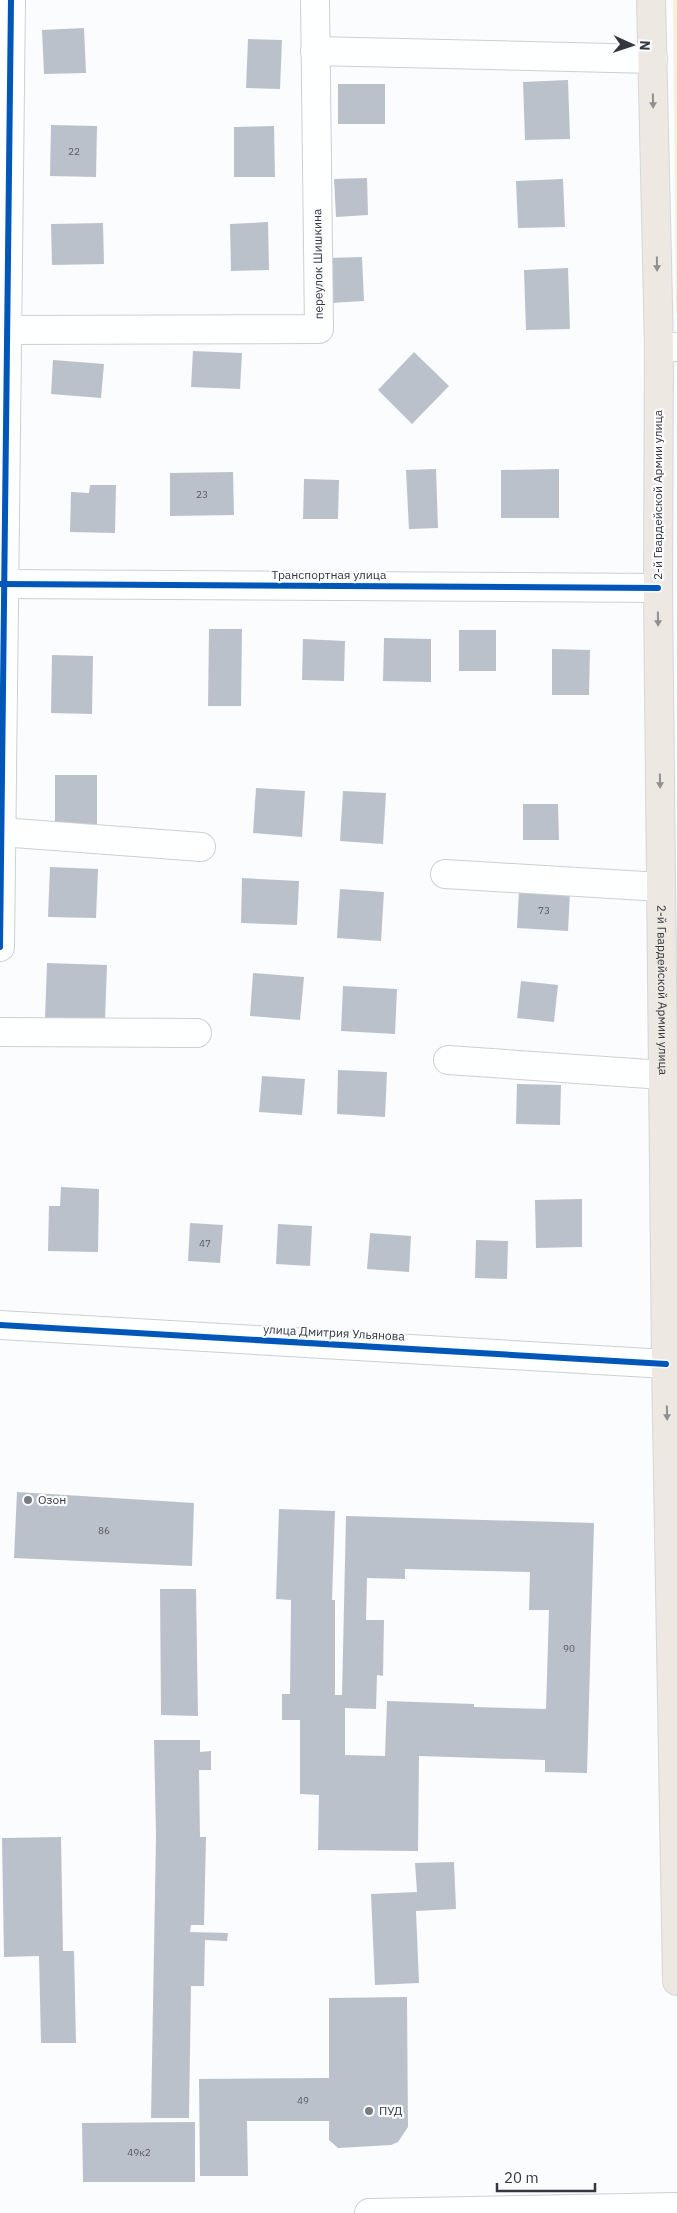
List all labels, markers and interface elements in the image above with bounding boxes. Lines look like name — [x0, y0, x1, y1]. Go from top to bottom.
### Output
north arrow — [607, 20, 657, 70]
text: N — [636, 40, 654, 51]
one-way arrow — [650, 93, 658, 109]
house number: 22 — [68, 145, 80, 158]
street label: переулок Шишкина — [309, 208, 326, 320]
one-way arrow — [653, 256, 661, 272]
street label: 2-й Гвардейской Армии улица — [650, 409, 665, 580]
house number: 23 — [196, 488, 208, 501]
street label: Транспортная улица — [272, 567, 387, 582]
one-way arrow — [654, 611, 662, 627]
one-way arrow — [656, 773, 664, 789]
house number: 73 — [538, 904, 550, 917]
street label: 2-й Гвардейской Армии улица — [654, 905, 671, 1076]
house number: 47 — [199, 1237, 211, 1250]
street label: улица Дмитрия Ульянова — [263, 1321, 406, 1344]
one-way arrow — [663, 1405, 671, 1421]
place label: Озон — [38, 1492, 66, 1507]
marker: Озон — [22, 1494, 34, 1506]
house number: 86 — [98, 1524, 110, 1537]
house number: 90 — [563, 1642, 575, 1655]
house number: 49 — [297, 2094, 309, 2107]
place label: ПУД — [379, 2103, 403, 2118]
marker: ПУД — [363, 2105, 375, 2117]
house number: 49к2 — [127, 2146, 151, 2159]
scale bar — [497, 2160, 594, 2192]
text: 20 m — [504, 2168, 539, 2187]

